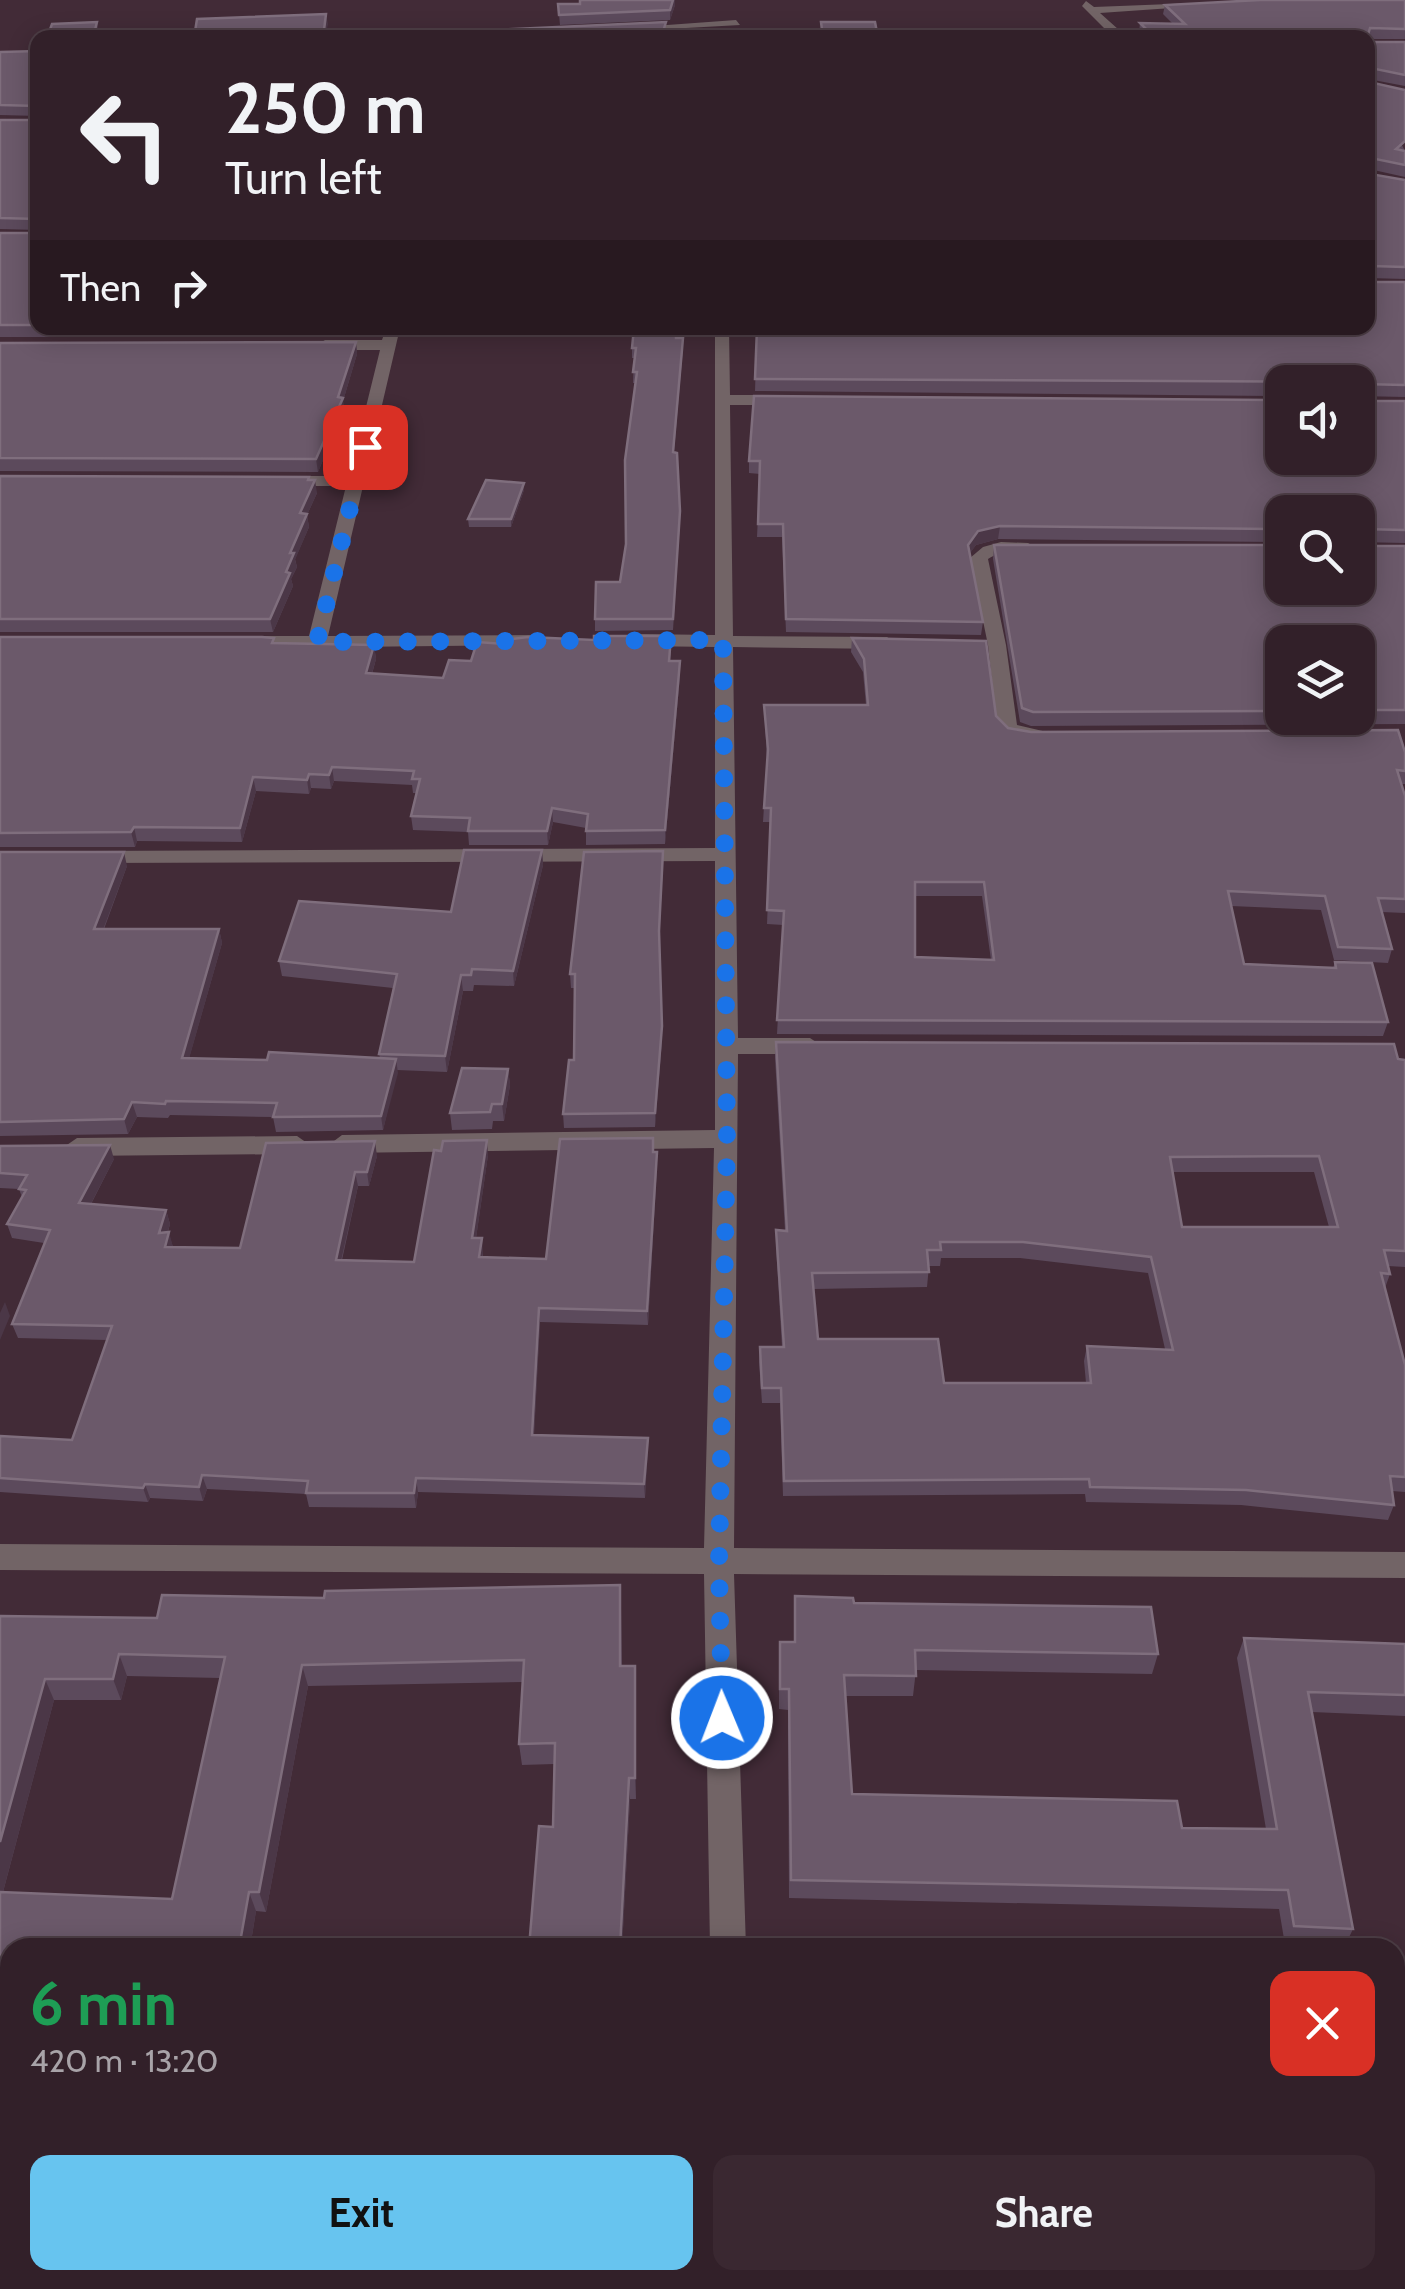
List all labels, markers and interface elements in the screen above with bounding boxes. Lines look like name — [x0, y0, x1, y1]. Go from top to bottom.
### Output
text: 250 m — [225, 65, 426, 151]
icon: left — [60, 70, 190, 200]
text: Turn left — [225, 151, 382, 205]
icon: right — [161, 260, 216, 315]
text: Then — [60, 264, 141, 311]
map controls — [1265, 365, 1375, 735]
button: sound — [1265, 365, 1375, 475]
pin — [323, 405, 408, 490]
icon: arrive — [338, 420, 393, 475]
button: search — [1265, 495, 1375, 605]
button: layers — [1265, 625, 1375, 735]
position arrow — [670, 1666, 774, 1770]
text: 6 min — [30, 1967, 177, 2040]
button: close — [1270, 1971, 1375, 2076]
text: 420 m · 13:20 — [30, 2041, 218, 2080]
button: Exit — [30, 2155, 693, 2270]
button: Share — [713, 2155, 1375, 2270]

